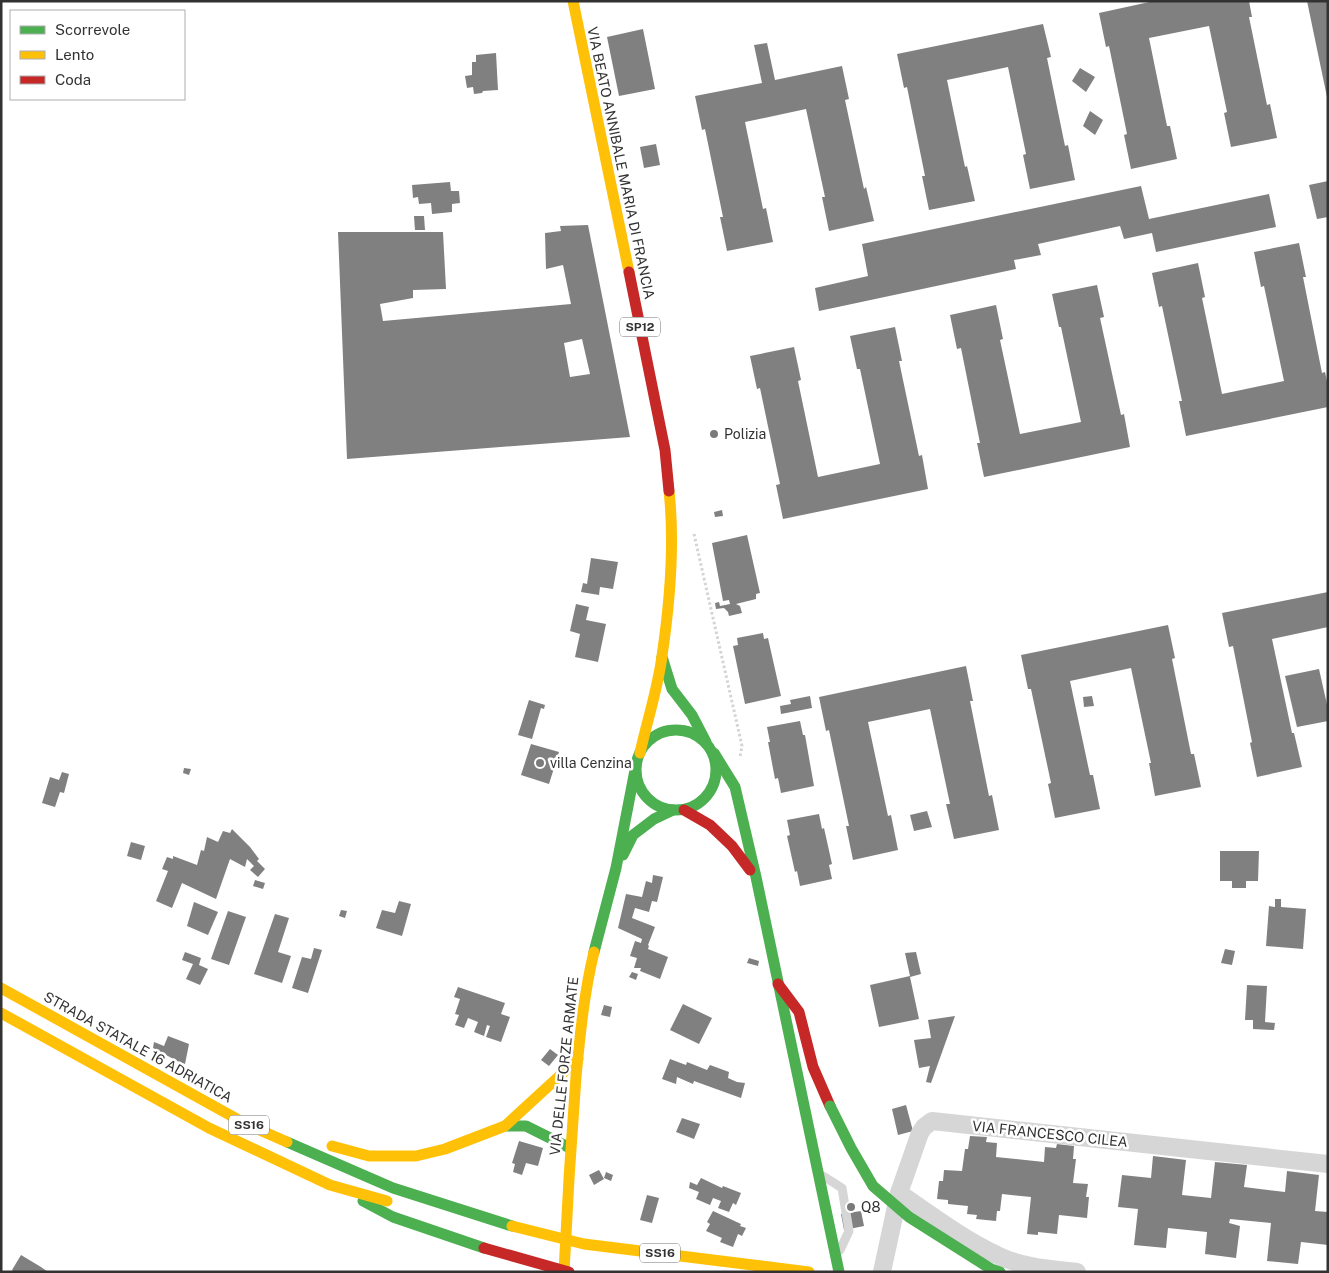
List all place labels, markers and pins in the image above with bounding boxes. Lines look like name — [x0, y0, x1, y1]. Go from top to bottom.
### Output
place label: Polizia — [724, 426, 766, 442]
marker: Polizia — [708, 428, 720, 440]
place label: villa Cenzina — [550, 755, 632, 771]
marker: villa Cenzina — [534, 757, 546, 769]
place label: Q8 — [861, 1199, 881, 1215]
marker: Q8 — [845, 1201, 857, 1213]

